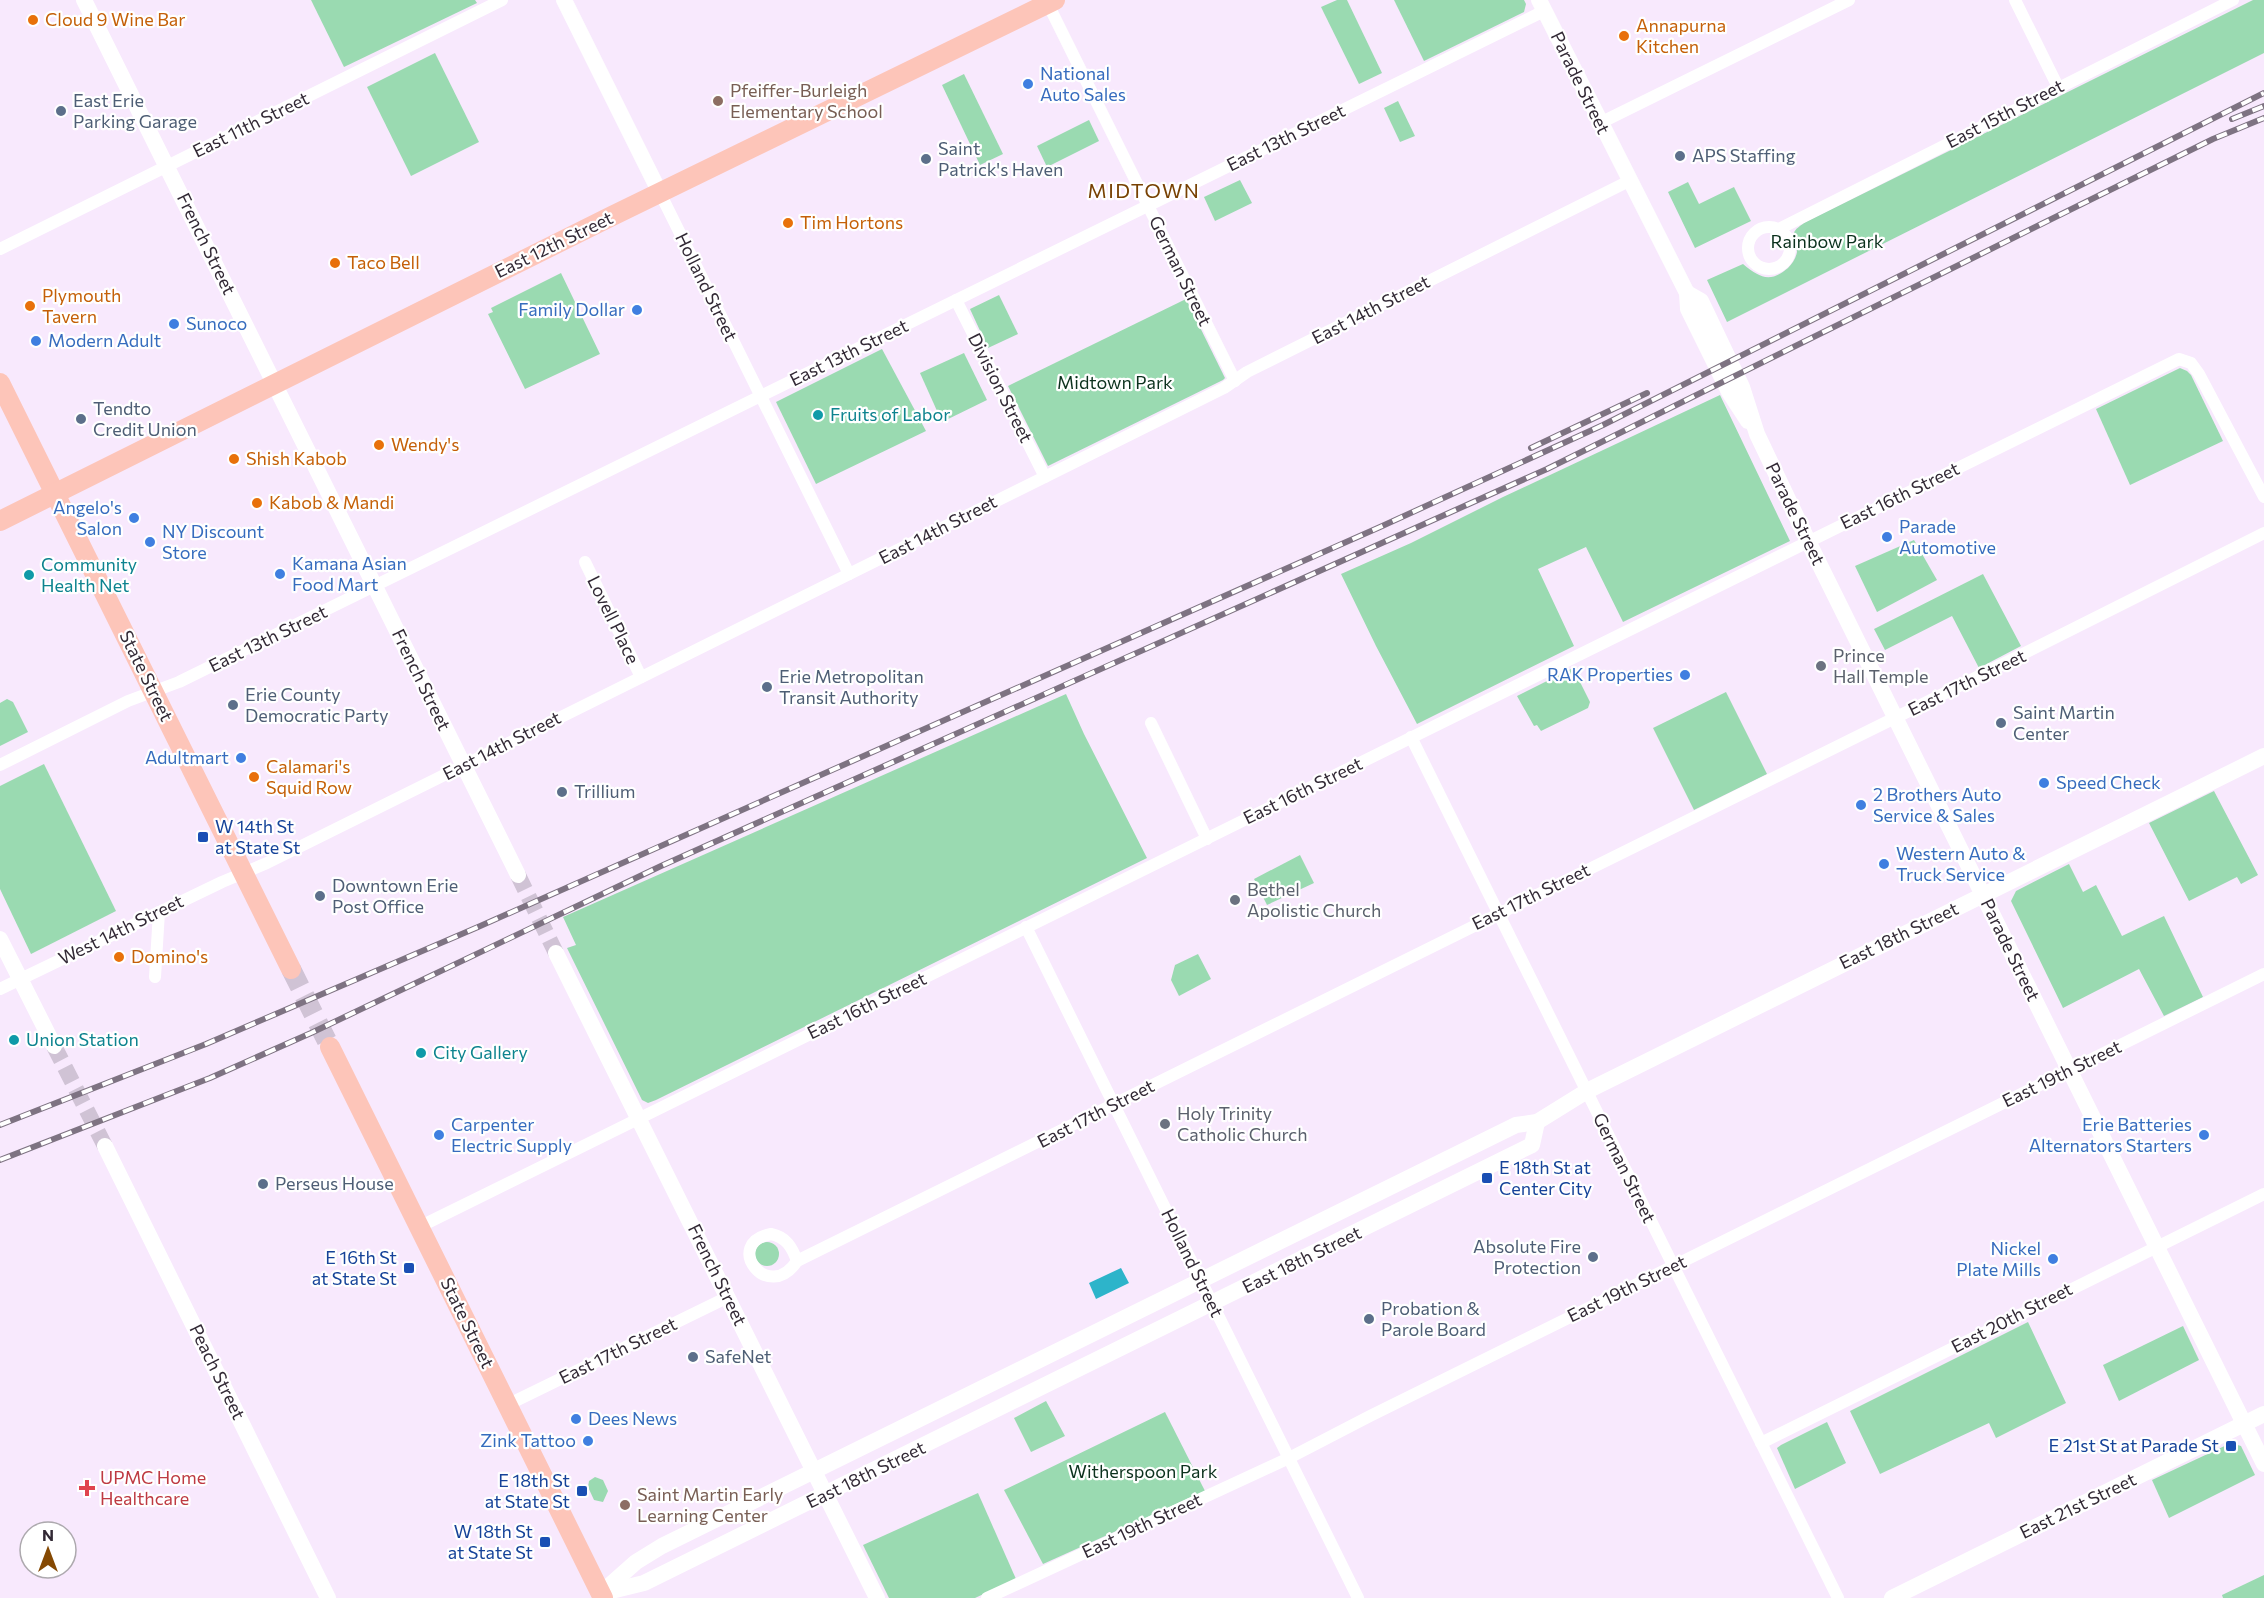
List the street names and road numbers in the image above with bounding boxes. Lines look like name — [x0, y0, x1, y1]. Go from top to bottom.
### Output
street label: Parade Street — [1547, 28, 1615, 137]
street label: East 15th Street — [1942, 74, 2067, 152]
street label: East 11th Street — [189, 86, 312, 162]
street label: East 13th Street — [1223, 99, 1348, 175]
street label: French Street — [173, 189, 241, 298]
street label: East 12th Street — [491, 206, 616, 282]
street label: German Street — [1145, 212, 1217, 329]
street label: Holland Street — [671, 229, 743, 344]
street label: East 14th Street — [1308, 270, 1433, 348]
street label: East 13th Street — [786, 314, 911, 390]
street label: Division Street — [964, 329, 1038, 446]
street label: East 16th Street — [1836, 457, 1963, 533]
street label: Parade Street — [1762, 459, 1830, 568]
street label: East 14th Street — [875, 490, 1000, 568]
street label: Lovell Place — [583, 572, 645, 667]
street label: East 13th Street — [205, 600, 330, 676]
street label: French Street — [388, 625, 456, 734]
street label: State Street — [115, 627, 178, 725]
street label: East 17th Street — [1904, 644, 2029, 720]
street label: East 14th Street — [439, 706, 564, 784]
street label: East 16th Street — [1239, 752, 1366, 828]
street label: East 17th Street — [1468, 858, 1593, 934]
street label: West 14th Street — [55, 889, 187, 969]
street label: Parade Street — [1977, 895, 2045, 1004]
street label: East 18th Street — [1835, 897, 1962, 973]
street label: East 16th Street — [803, 967, 930, 1043]
street label: East 19th Street — [1998, 1035, 2125, 1111]
street label: East 17th Street — [1033, 1074, 1158, 1152]
street label: German Street — [1589, 1109, 1661, 1226]
street label: Holland Street — [1157, 1205, 1229, 1320]
street label: French Street — [684, 1220, 752, 1329]
street label: East 18th Street — [1238, 1221, 1365, 1297]
street label: East 19th Street — [1563, 1250, 1690, 1326]
street label: State Street — [436, 1274, 499, 1372]
street label: East 20th Street — [1947, 1277, 2076, 1357]
street label: East 17th Street — [555, 1312, 680, 1388]
street label: Peach Street — [185, 1320, 250, 1423]
street label: East 18th Street — [802, 1436, 929, 1512]
street label: East 21st Street — [2016, 1467, 2139, 1543]
street label: East 19th Street — [1078, 1488, 1205, 1562]

